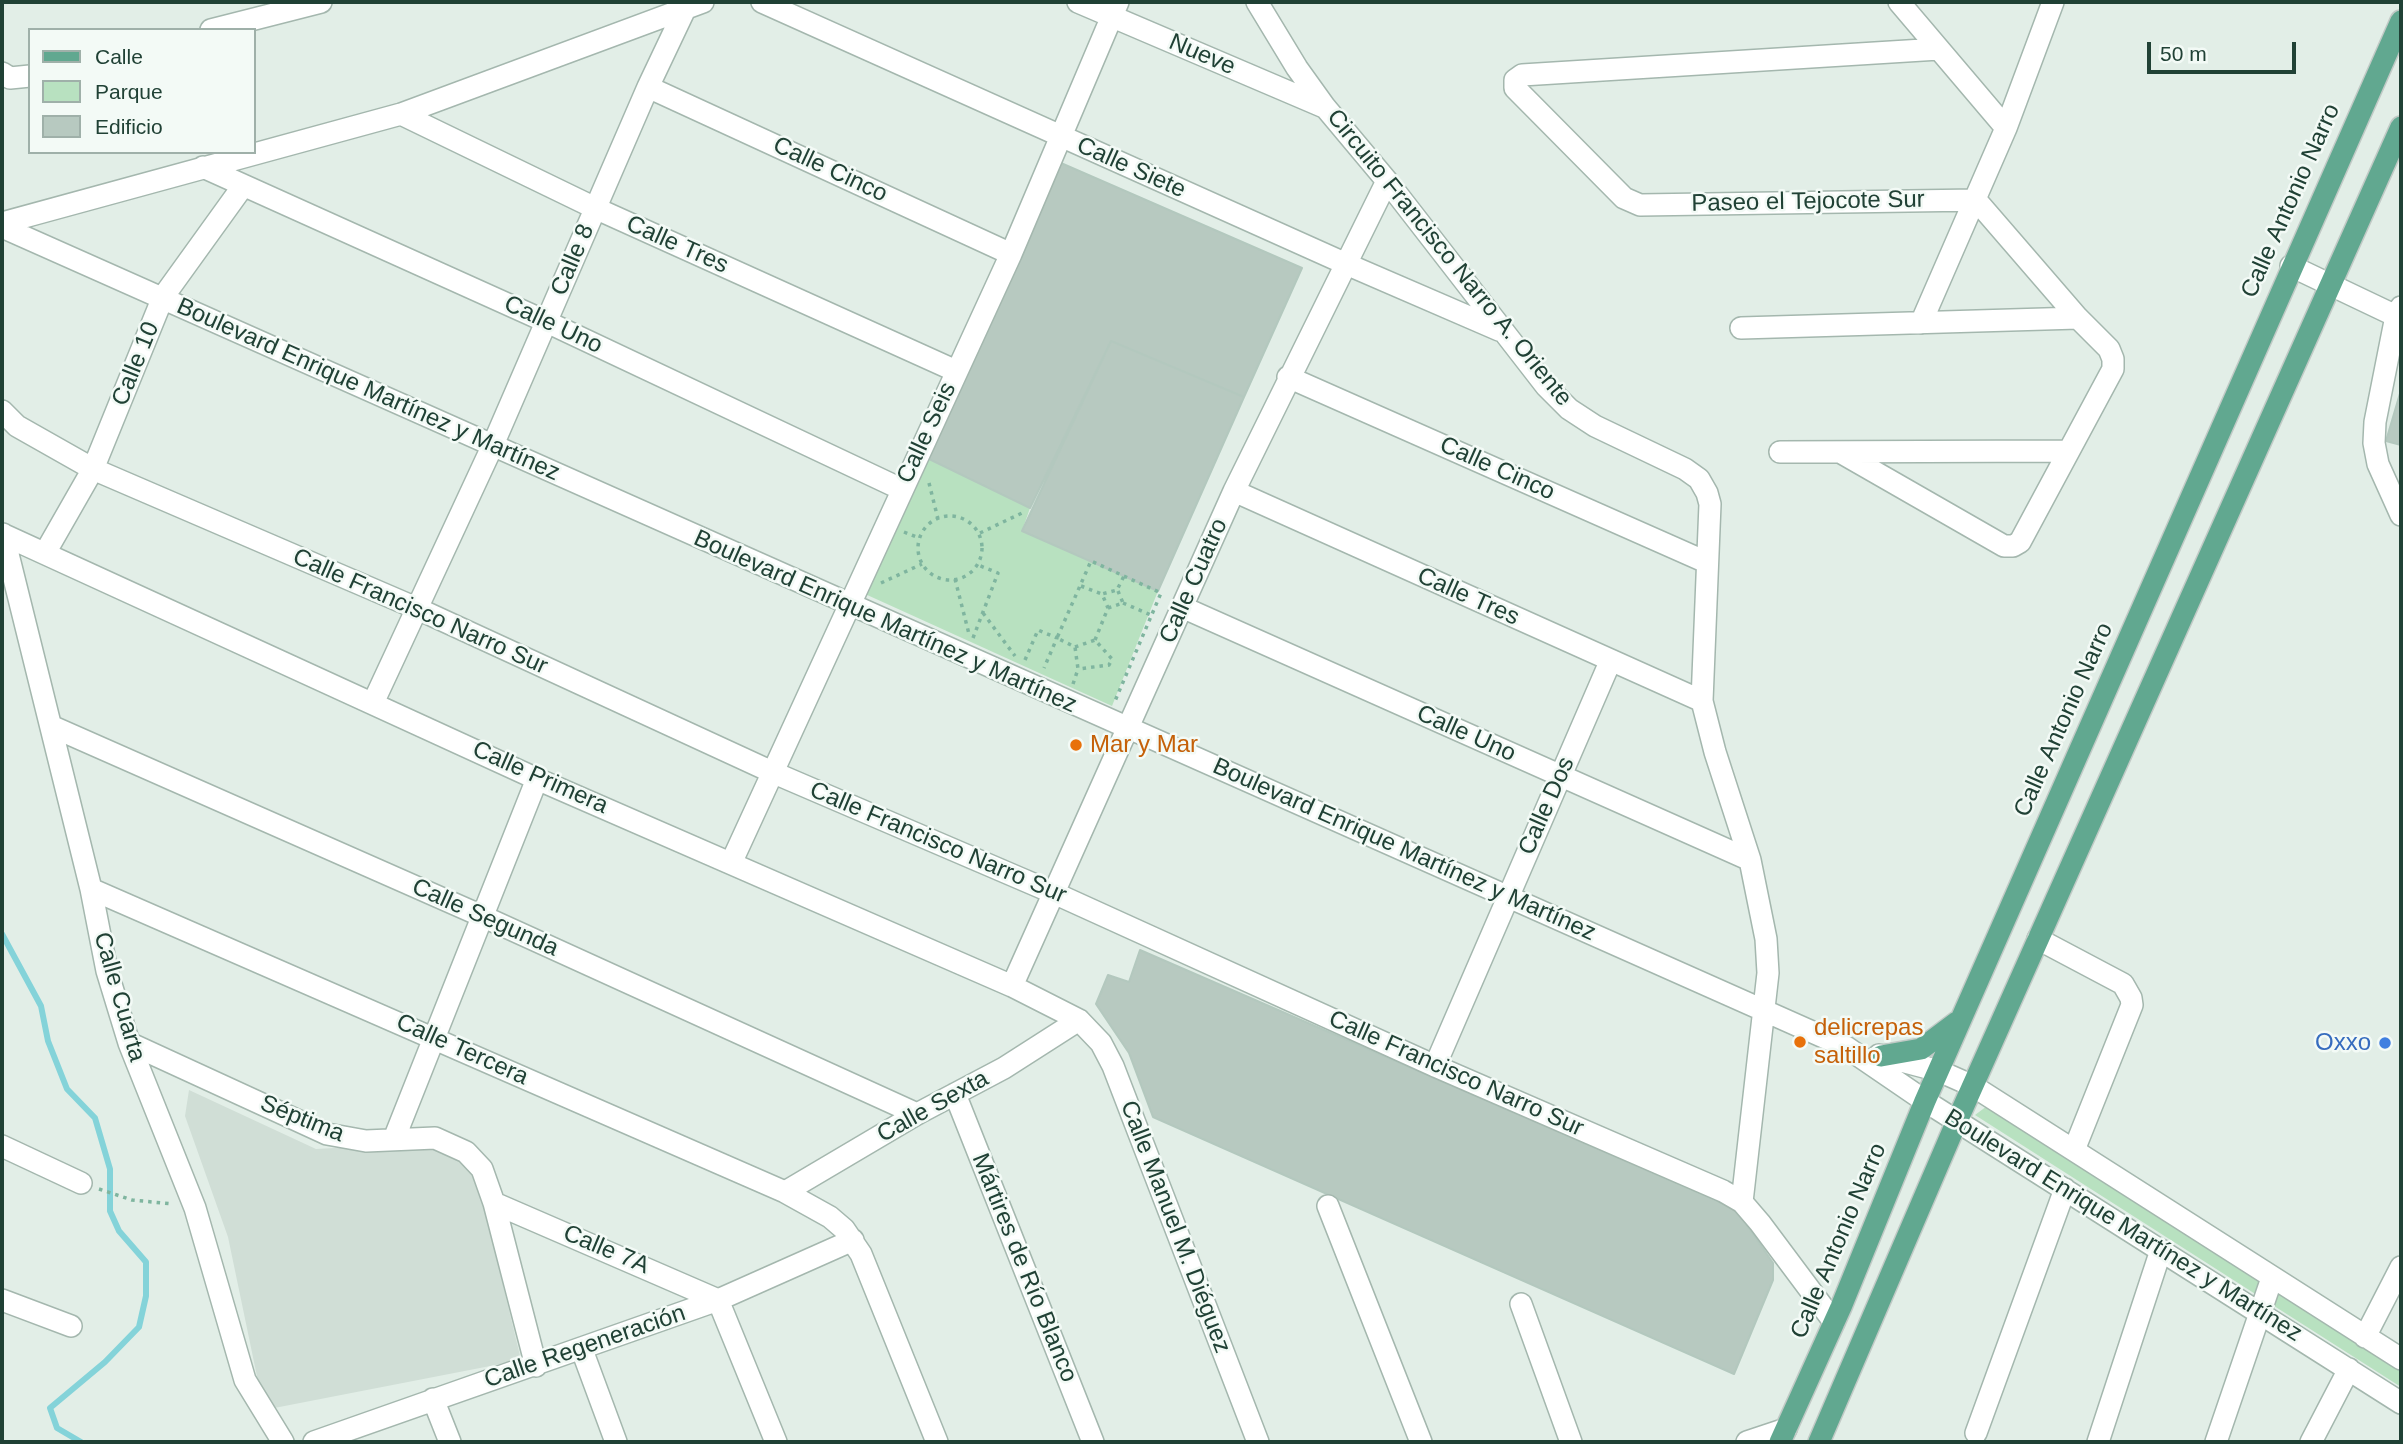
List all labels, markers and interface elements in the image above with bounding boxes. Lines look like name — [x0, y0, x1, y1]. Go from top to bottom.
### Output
legend — [28, 28, 256, 154]
street label: Nueve — [1164, 28, 1240, 82]
scale bar — [2151, 28, 2300, 72]
text: 50 m — [2160, 42, 2207, 65]
text: Calle — [95, 45, 143, 68]
text: Parque — [95, 80, 163, 103]
street label: Calle Antonio Narro — [2235, 99, 2347, 303]
street label: Circuito Francisco Narro A. Oriente — [1320, 104, 1578, 412]
text: Edificio — [95, 115, 163, 138]
street label: Calle Cinco — [768, 131, 892, 209]
street label: Calle Siete — [1072, 131, 1190, 205]
street label: Paseo el Tejocote Sur — [1691, 186, 1925, 218]
street label: Calle Tres — [622, 210, 732, 280]
street label: Calle 8 — [545, 220, 601, 300]
street label: Calle Uno — [499, 290, 607, 360]
street label: Boulevard Enrique Martínez y Martínez — [172, 292, 564, 488]
street label: Calle 10 — [106, 318, 166, 410]
street label: Calle Seis — [891, 378, 963, 488]
street label: Calle Cinco — [1435, 431, 1559, 507]
street label: Calle Cuatro — [1154, 514, 1234, 648]
street label: Boulevard Enrique Martínez y Martínez — [689, 524, 1081, 720]
street label: Calle Francisco Narro Sur — [288, 543, 552, 681]
street label: Calle Tres — [1413, 562, 1523, 632]
street label: Calle Antonio Narro — [2008, 618, 2120, 822]
street label: Calle Uno — [1412, 699, 1520, 769]
place label: Mar y Mar — [1090, 731, 1198, 759]
street label: Calle Primera — [468, 735, 612, 821]
marker: Mar y Mar — [1068, 737, 1084, 753]
street label: Boulevard Enrique Martínez y Martínez — [1208, 752, 1600, 948]
street label: Calle Dos — [1513, 753, 1581, 859]
street label: Calle Francisco Narro Sur — [805, 776, 1071, 910]
street label: Calle Segunda — [407, 873, 563, 963]
street label: Calle Cuarta — [87, 929, 151, 1065]
street label: Calle Francisco Narro Sur — [1324, 1005, 1588, 1143]
street label: Calle Tercera — [392, 1008, 532, 1092]
place label: delicrepas saltillo — [1814, 1014, 1923, 1070]
place label: Oxxo — [2315, 1029, 2371, 1057]
marker: delicrepas saltillo — [1792, 1034, 1808, 1050]
marker: Oxxo — [2377, 1035, 2393, 1051]
street label: Calle Sexta — [872, 1065, 994, 1149]
street label: Séptima — [256, 1089, 348, 1149]
street label: Calle Manuel M. Diéguez — [1114, 1097, 1236, 1357]
street label: Boulevard Enrique Martínez y Martínez — [1939, 1104, 2307, 1348]
street label: Calle Antonio Narro — [1785, 1139, 1893, 1343]
street label: Mártires de Río Blanco — [965, 1149, 1083, 1387]
street label: Calle 7A — [559, 1219, 653, 1281]
street label: Calle Regeneración — [481, 1299, 689, 1395]

